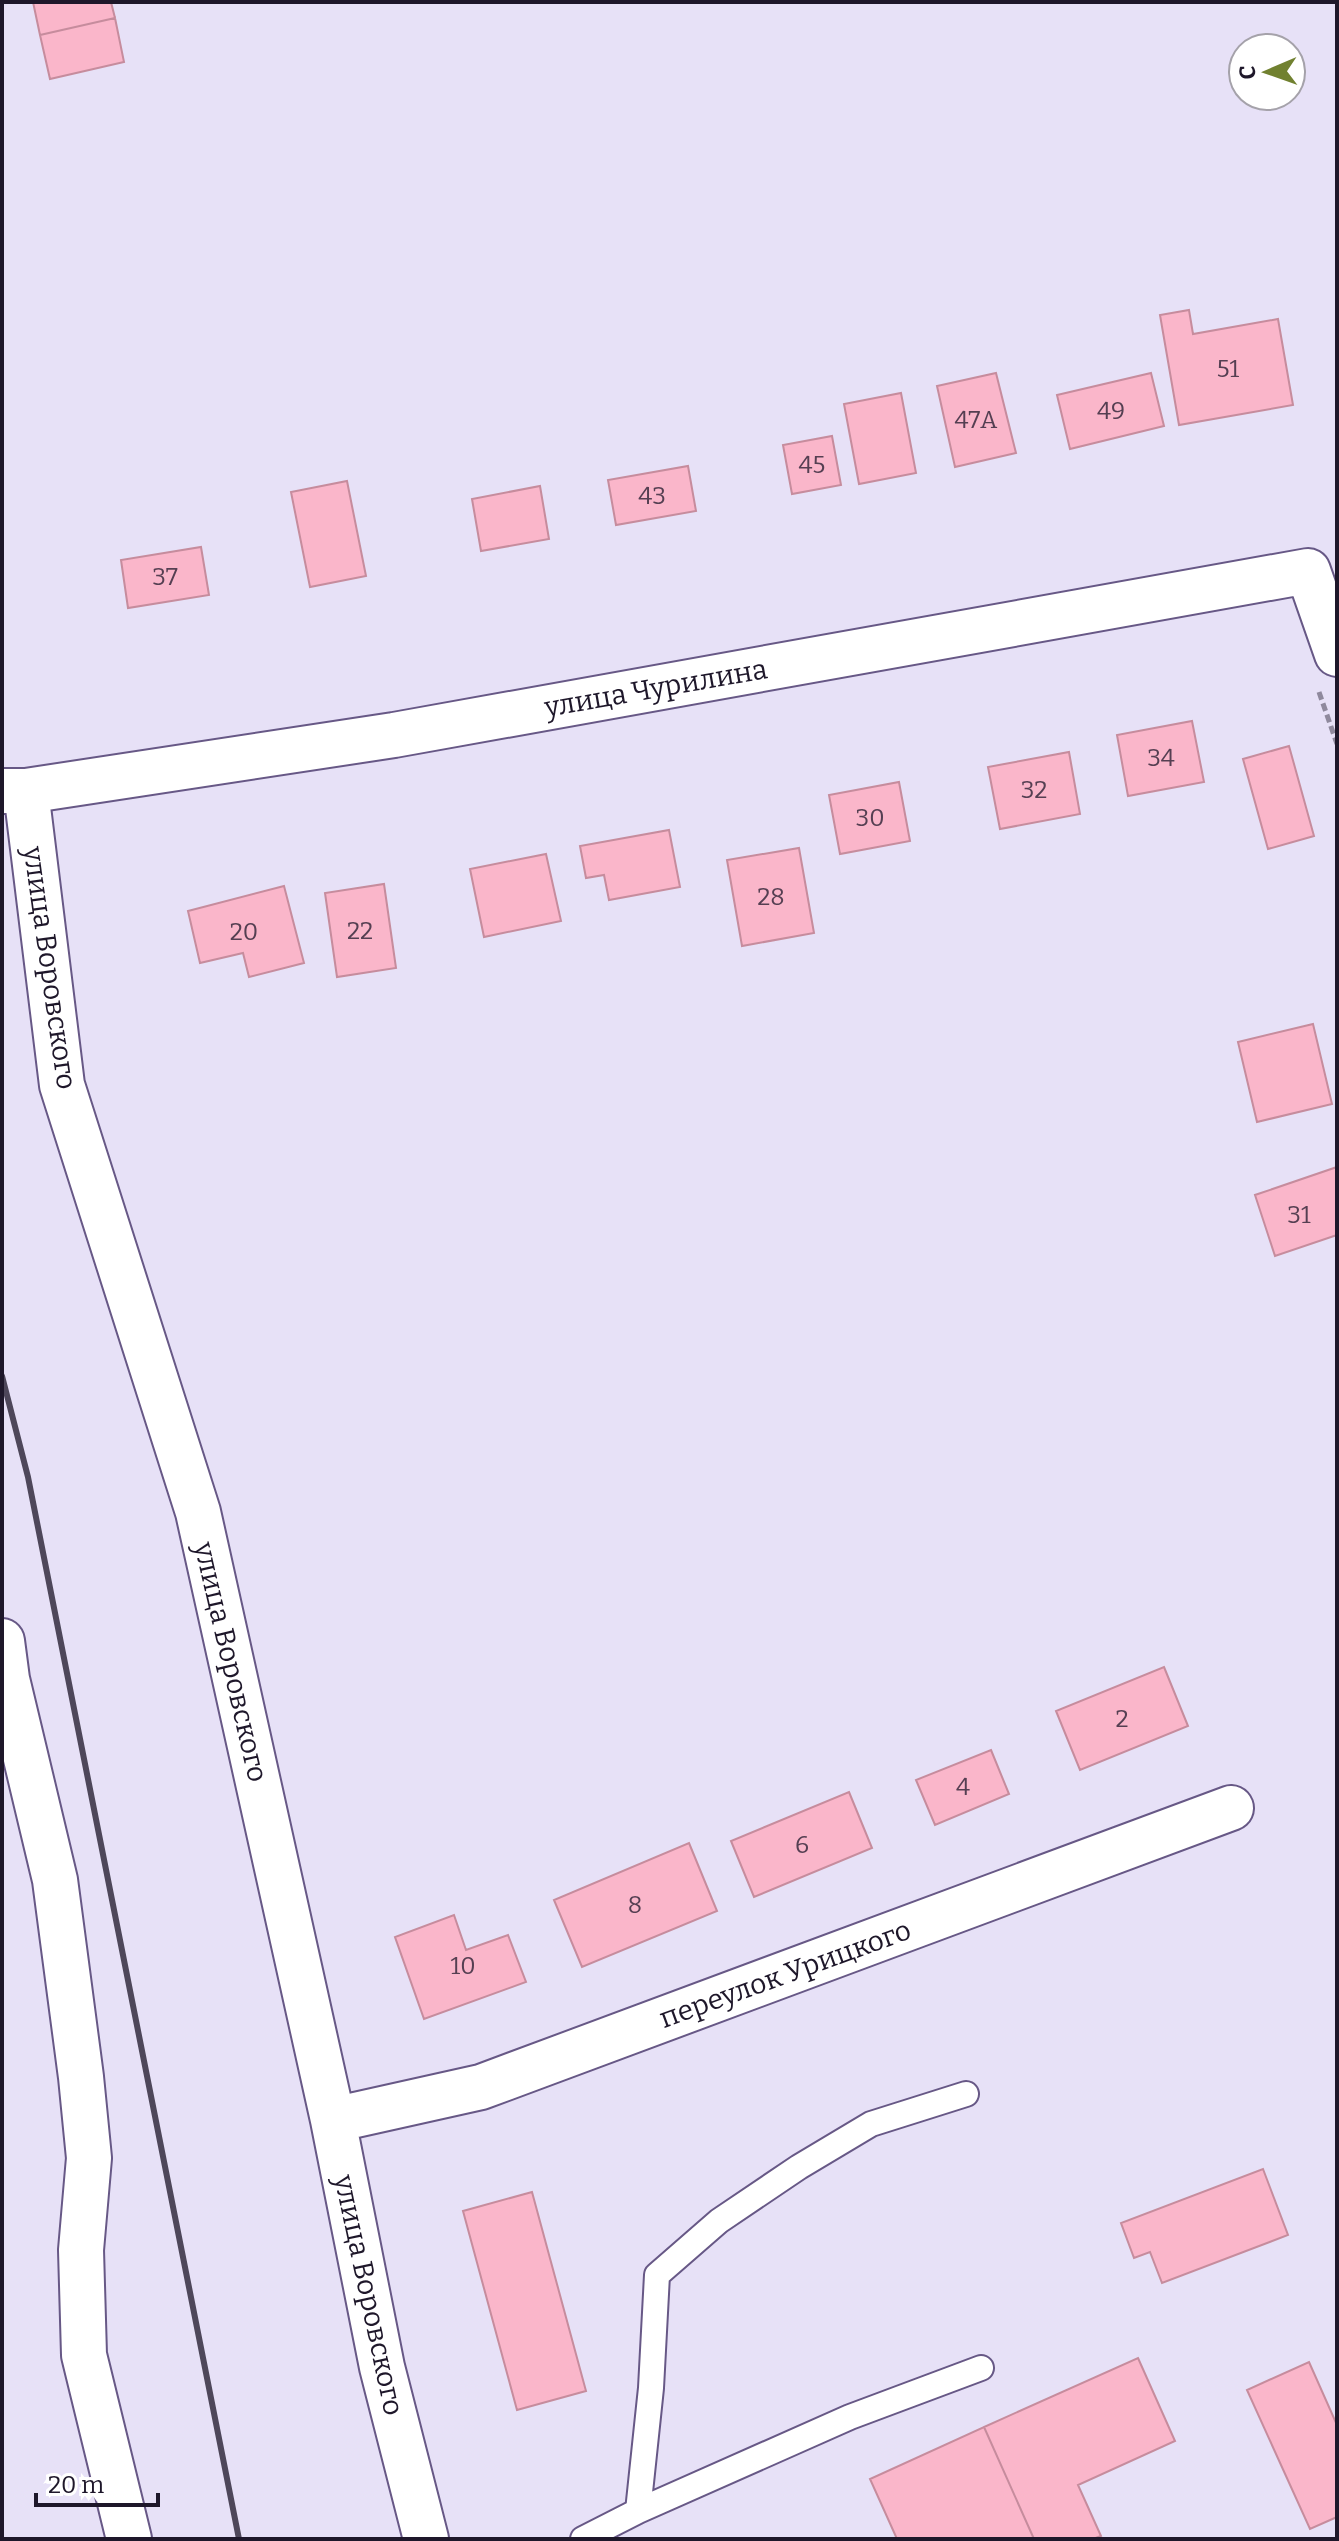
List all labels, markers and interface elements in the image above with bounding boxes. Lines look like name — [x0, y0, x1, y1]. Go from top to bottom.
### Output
north arrow — [1227, 32, 1307, 112]
text: С — [1234, 65, 1261, 80]
house number: 51 — [1217, 355, 1239, 383]
house number: 49 — [1097, 397, 1125, 425]
house number: 47А — [955, 406, 997, 434]
house number: 45 — [799, 451, 825, 479]
house number: 43 — [638, 482, 666, 510]
house number: 37 — [152, 563, 178, 591]
street label: улица Чурилина — [541, 652, 770, 724]
house number: 34 — [1147, 744, 1175, 772]
house number: 32 — [1021, 776, 1047, 804]
house number: 30 — [855, 804, 885, 832]
street label: улица Воровского — [16, 843, 83, 1092]
house number: 28 — [757, 883, 785, 911]
house number: 22 — [347, 917, 373, 945]
house number: 20 — [230, 918, 258, 946]
house number: 31 — [1287, 1201, 1311, 1229]
street label: улица Воровского — [187, 1538, 275, 1785]
house number: 2 — [1115, 1705, 1129, 1733]
house number: 4 — [956, 1773, 970, 1801]
house number: 6 — [795, 1831, 809, 1859]
house number: 8 — [628, 1891, 642, 1919]
street label: переулок Урицкого — [655, 1913, 915, 2035]
house number: 10 — [450, 1952, 476, 1980]
street label: улица Воровского — [327, 2171, 411, 2418]
scale bar — [36, 2457, 158, 2507]
text: 20 m — [48, 2471, 104, 2499]

